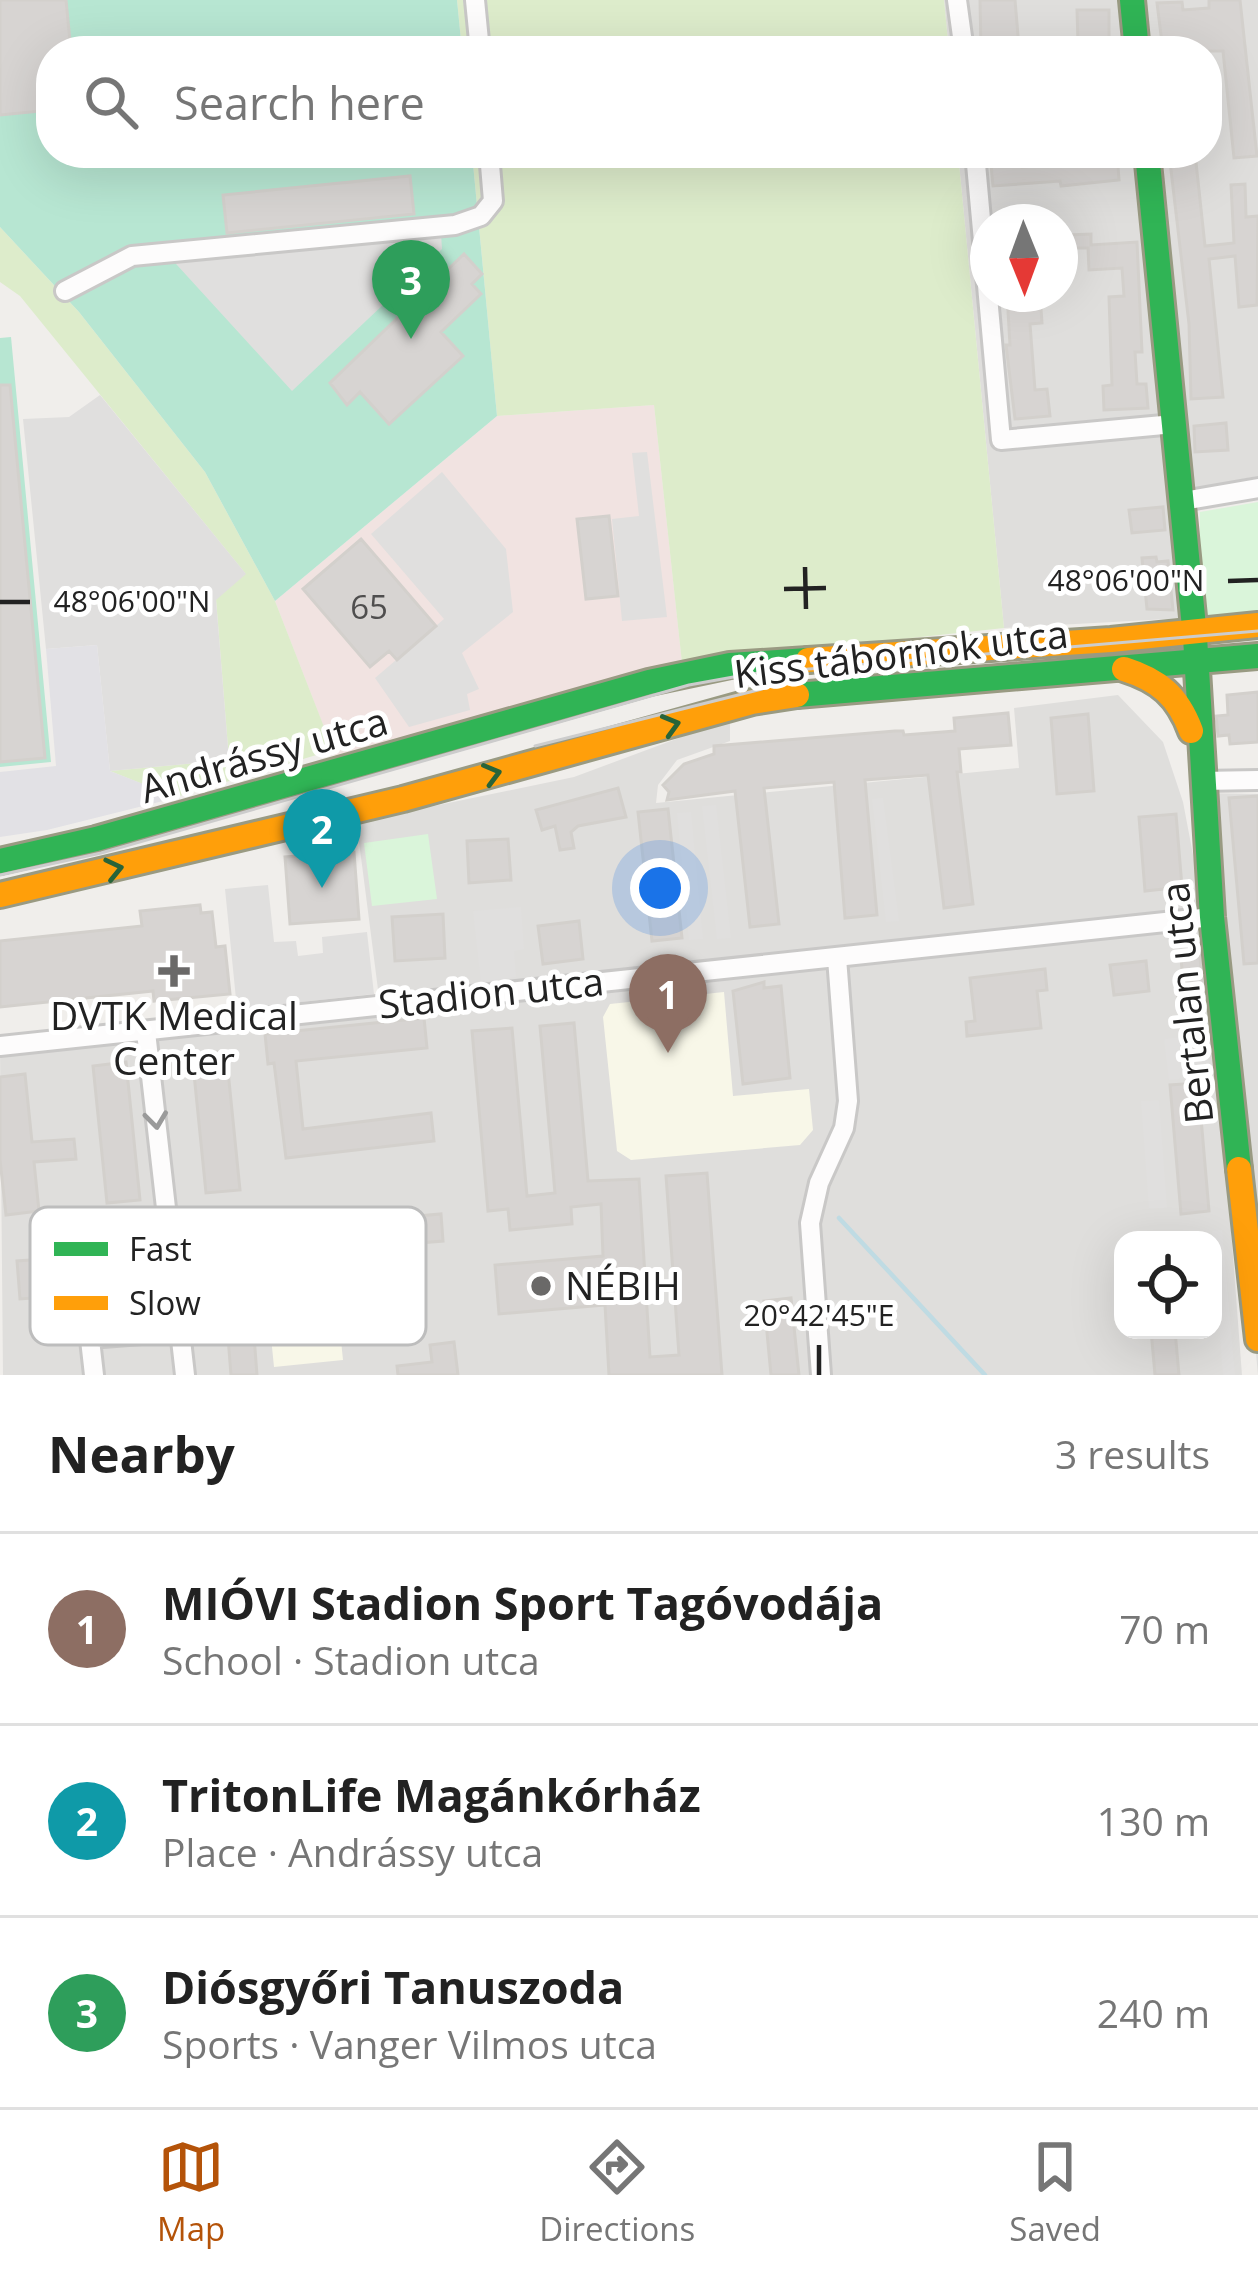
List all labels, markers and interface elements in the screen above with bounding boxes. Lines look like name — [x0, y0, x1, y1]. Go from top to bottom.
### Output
search box — [36, 36, 1222, 168]
icon: search — [78, 69, 144, 135]
text: Search here — [174, 72, 425, 133]
north arrow — [970, 204, 1078, 312]
pin: 3 — [372, 240, 450, 339]
text: 48°06'00"N — [1048, 559, 1204, 600]
text: 48°06'00"N — [54, 580, 210, 621]
house number: 65 — [350, 584, 388, 629]
street label: Kiss tábornok utca — [731, 606, 1071, 699]
street label: Andrássy utca — [134, 693, 393, 814]
one-way arrow — [660, 714, 681, 739]
one-way arrow — [482, 764, 502, 789]
pin: 2 — [283, 789, 361, 888]
one-way arrow — [104, 858, 124, 883]
your location — [630, 858, 690, 918]
street label: Bertalan utca — [1146, 880, 1225, 1126]
street label: Stadion utca — [376, 953, 606, 1030]
pin: 1 — [629, 954, 707, 1053]
marker: DVTK Medical Center — [158, 955, 190, 987]
place label: DVTK Medical Center — [50, 988, 298, 1086]
one-way arrow — [143, 1110, 169, 1129]
legend — [30, 1207, 426, 1345]
text: Fast — [129, 1226, 192, 1271]
map controls — [1114, 1231, 1222, 1339]
button: locate — [1114, 1231, 1222, 1339]
place label: NÉBIH — [565, 1258, 681, 1311]
marker: NÉBIH — [528, 1273, 554, 1299]
text: Slow — [129, 1280, 201, 1325]
text: 20°42'45"E — [744, 1294, 894, 1335]
text: Nearby — [48, 1418, 235, 1488]
text: 3 results — [1055, 1427, 1210, 1480]
text: MIÓVI Stadion Sport Tagóvodája — [162, 1572, 883, 1633]
text: 1 — [76, 1602, 98, 1655]
text: 70 m — [1119, 1602, 1210, 1655]
text: School · Stadion utca — [162, 1633, 540, 1686]
text: TritonLife Magánkórház — [162, 1764, 701, 1825]
text: 2 — [76, 1794, 98, 1847]
text: 130 m — [1097, 1794, 1210, 1847]
text: Place · Andrássy utca — [162, 1825, 543, 1878]
text: Diósgyőri Tanuszoda — [162, 1956, 624, 2017]
text: 3 — [76, 1986, 98, 2039]
text: 240 m — [1097, 1986, 1210, 2039]
text: Sports · Vanger Vilmos utca — [162, 2017, 657, 2070]
tab: Map — [157, 2134, 225, 2251]
tab: Directions — [539, 2134, 695, 2251]
tab: Saved — [1009, 2134, 1101, 2251]

